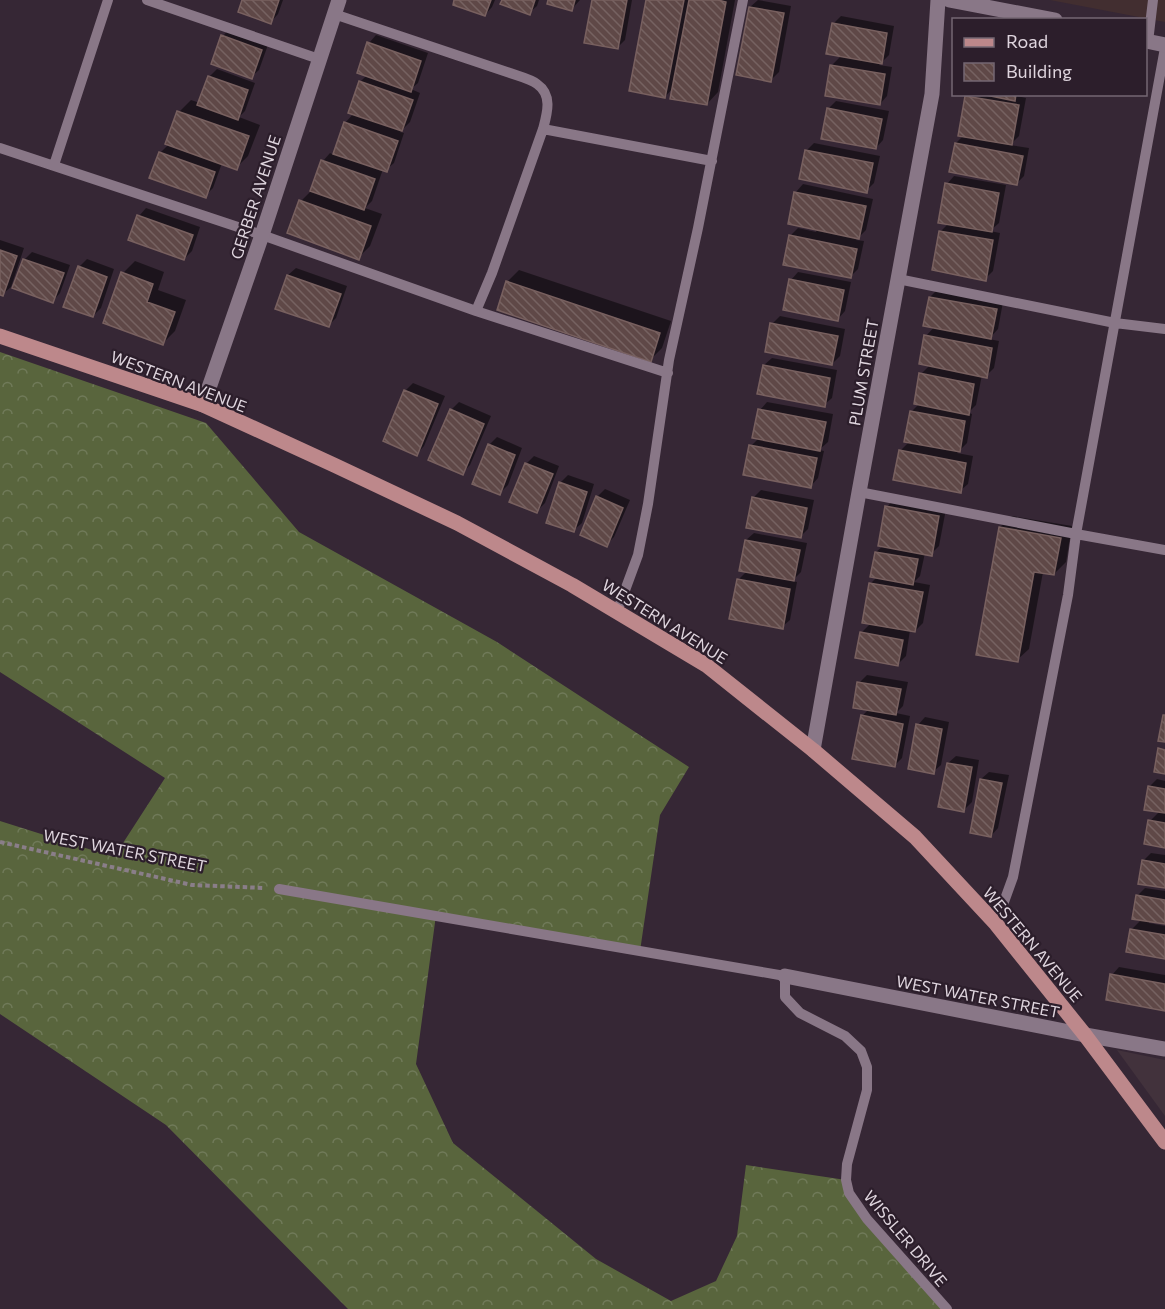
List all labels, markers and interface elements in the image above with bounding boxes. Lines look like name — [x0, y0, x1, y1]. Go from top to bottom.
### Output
legend — [952, 18, 1147, 96]
text: Road — [1006, 30, 1048, 52]
text: Building — [1006, 60, 1072, 82]
street label: GERBER AVENUE — [226, 133, 284, 261]
street label: PLUM STREET — [844, 317, 882, 427]
street label: WESTERN AVENUE — [108, 346, 250, 416]
street label: WESTERN AVENUE — [599, 575, 731, 667]
street label: WEST WATER STREET — [42, 825, 208, 875]
street label: WESTERN AVENUE — [979, 883, 1087, 1005]
street label: WEST WATER STREET — [895, 971, 1061, 1021]
street label: WISSLER DRIVE — [860, 1186, 952, 1290]

